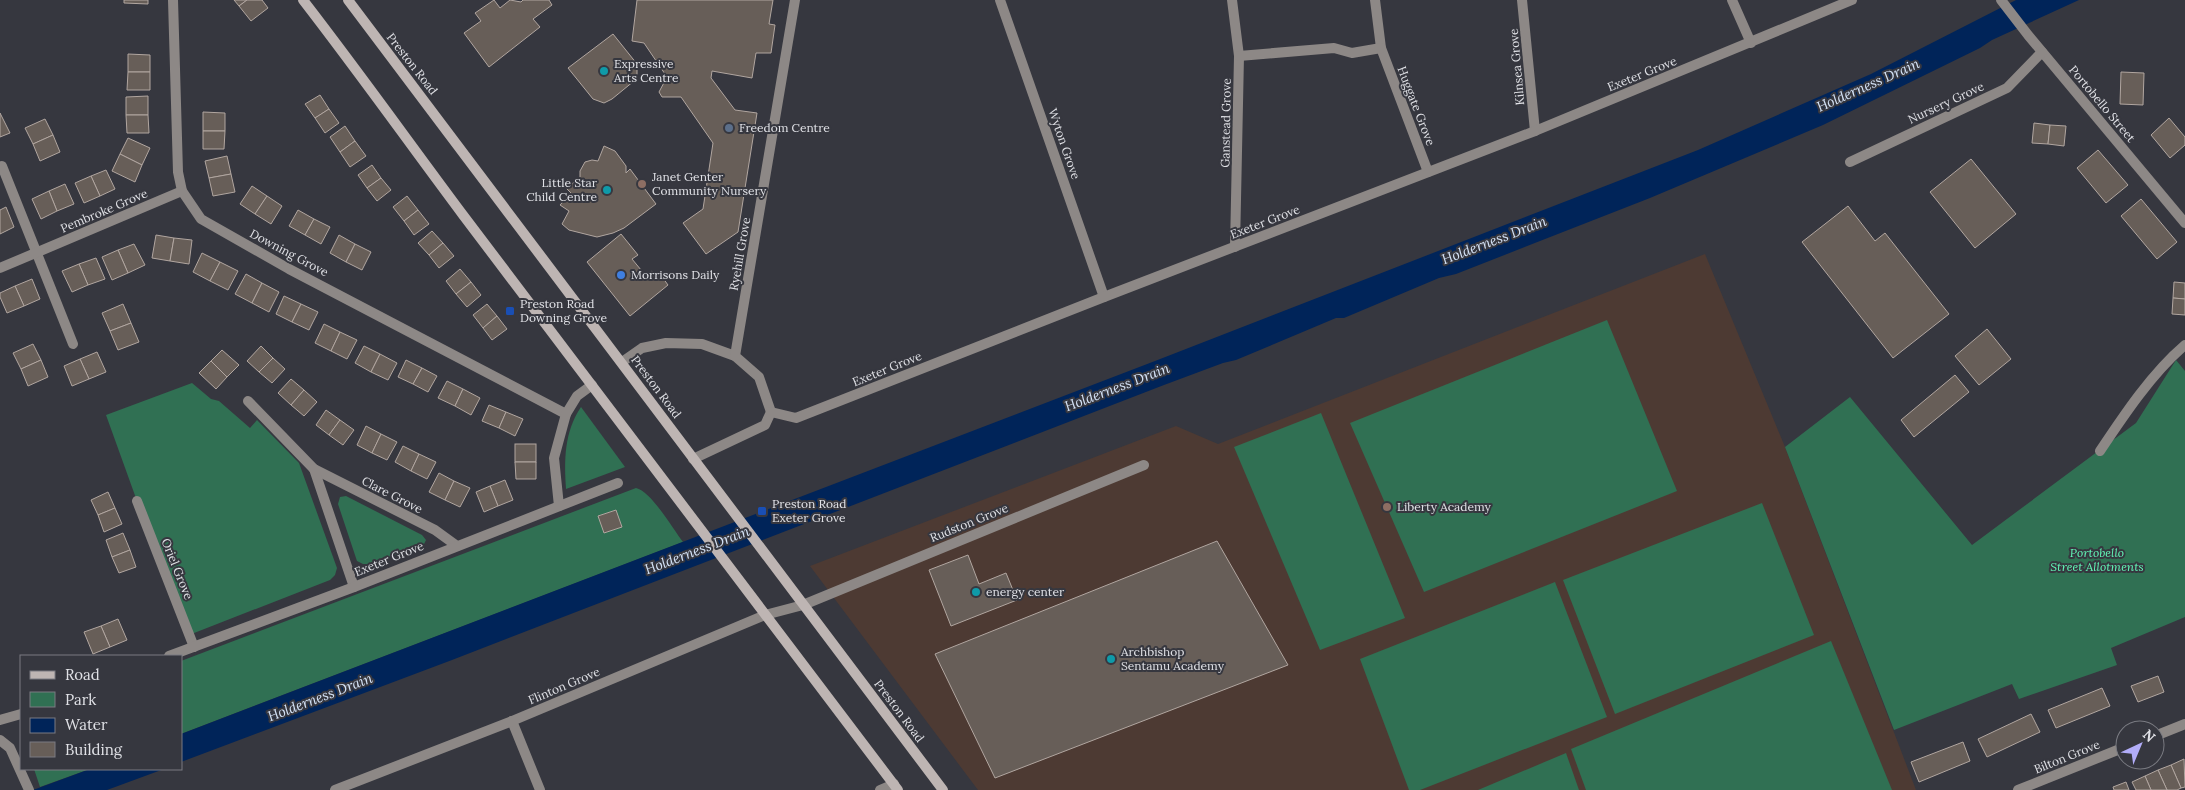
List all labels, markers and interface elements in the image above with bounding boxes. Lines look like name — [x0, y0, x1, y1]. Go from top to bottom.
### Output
street label: Kilnsea Grove — [1506, 27, 1527, 106]
street label: Preston Road — [384, 30, 441, 98]
street label: Exeter Grove — [1605, 53, 1679, 94]
water label: Holderness Drain — [1814, 54, 1923, 116]
place label: Expressive Arts Centre — [613, 56, 679, 85]
street label: Portobello Street — [2066, 62, 2139, 145]
street label: Huggate Grove — [1394, 64, 1439, 148]
marker: Expressive Arts Centre — [598, 65, 610, 77]
street label: Ganstead Grove — [1217, 78, 1234, 168]
street label: Nursery Grove — [1905, 78, 1987, 127]
street label: Wyton Grove — [1045, 106, 1084, 182]
place label: Freedom Centre — [739, 120, 830, 135]
marker: Freedom Centre — [723, 122, 735, 134]
place label: Janet Genter Community Nursery — [651, 169, 767, 198]
place label: Little Star Child Centre — [526, 175, 598, 204]
marker: Janet Genter Community Nursery — [636, 178, 648, 190]
marker: Little Star Child Centre — [601, 184, 613, 196]
street label: Pembroke Grove — [58, 185, 150, 236]
street label: Exeter Grove — [1228, 201, 1302, 242]
water label: Holderness Drain — [1439, 212, 1549, 268]
street label: Ryehill Grove — [726, 216, 753, 292]
street label: Downing Grove — [247, 226, 332, 280]
place label: Morrisons Daily — [631, 267, 720, 282]
marker: Morrisons Daily — [615, 269, 627, 281]
place label: Preston Road Downing Grove — [520, 296, 607, 325]
marker: Preston Road Downing Grove — [504, 305, 516, 317]
street label: Exeter Grove — [850, 348, 924, 389]
street label: Preston Road — [628, 352, 685, 421]
water label: Holderness Drain — [1062, 359, 1172, 415]
street label: Clare Grove — [359, 473, 426, 517]
place label: Preston Road Exeter Grove — [772, 496, 846, 525]
place label: Liberty Academy — [1397, 499, 1492, 514]
street label: Rudston Grove — [927, 500, 1011, 545]
marker: Liberty Academy — [1381, 501, 1393, 513]
marker: Preston Road Exeter Grove — [756, 505, 768, 517]
water label: Holderness Drain — [642, 522, 752, 578]
street label: Oriel Grove — [158, 536, 197, 602]
street label: Exeter Grove — [352, 538, 426, 579]
park label: Portobello Street Allotments — [2050, 545, 2144, 574]
place label: energy center — [986, 584, 1065, 599]
marker: energy center — [970, 586, 982, 598]
place label: Archbishop Sentamu Academy — [1120, 644, 1225, 673]
marker: Archbishop Sentamu Academy — [1105, 653, 1117, 665]
legend — [20, 655, 182, 770]
street label: Flinton Grove — [526, 664, 602, 707]
text: Road — [65, 665, 100, 684]
water label: Holderness Drain — [265, 669, 375, 725]
street label: Preston Road — [871, 676, 928, 745]
text: Park — [65, 690, 96, 709]
text: Water — [65, 715, 108, 734]
north arrow — [2115, 720, 2165, 770]
text: N — [2139, 725, 2159, 746]
street label: Bilton Grove — [2032, 736, 2102, 777]
text: Building — [65, 740, 123, 759]

